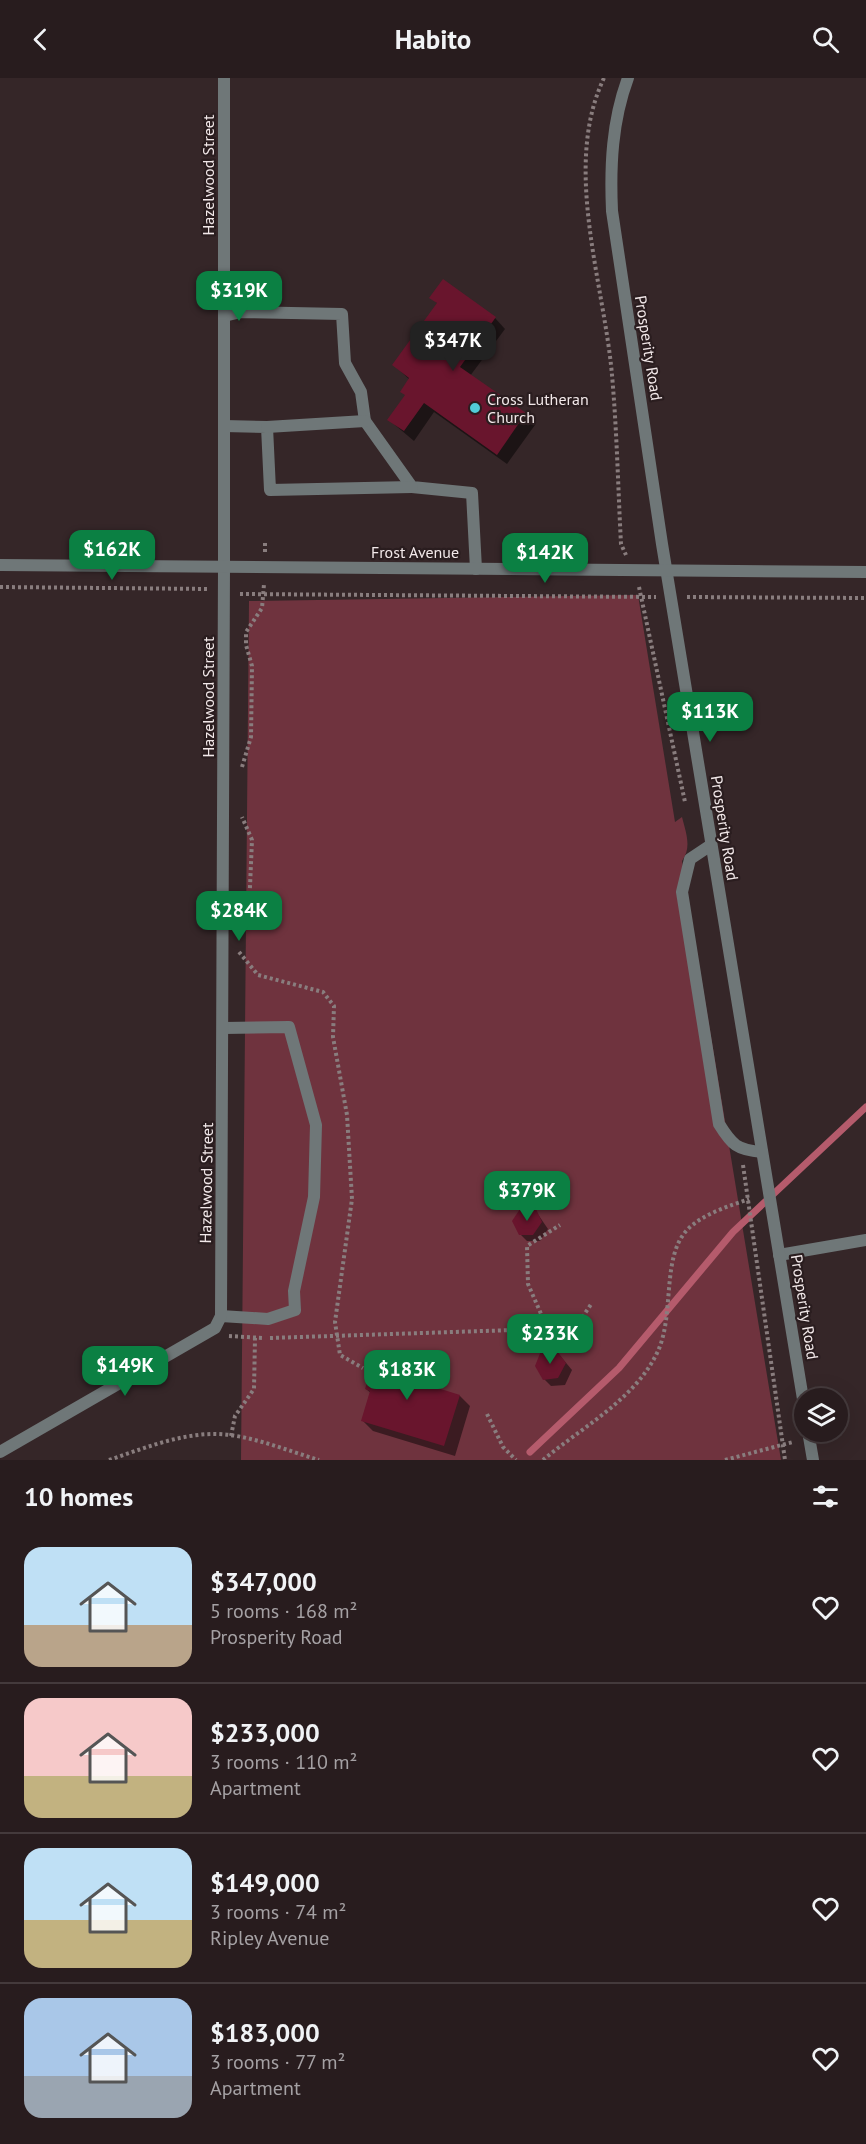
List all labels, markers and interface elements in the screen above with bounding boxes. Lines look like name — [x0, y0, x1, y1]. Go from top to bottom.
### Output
text: Habito — [395, 22, 471, 56]
icon: back — [24, 23, 57, 56]
icon: search — [809, 23, 842, 56]
street label: Hazelwood Street — [198, 114, 218, 235]
pin: $319K — [197, 271, 281, 322]
text: $319K — [210, 277, 268, 303]
street label: Prosperity Road — [631, 294, 667, 402]
pin: $347K — [411, 321, 495, 372]
text: $347K — [424, 327, 482, 353]
place label: Cross Lutheran Church — [487, 389, 589, 427]
marker: Cross Lutheran Church — [468, 401, 482, 415]
pin: $162K — [70, 530, 154, 581]
pin: $142K — [503, 533, 587, 584]
text: $162K — [83, 536, 141, 562]
text: $142K — [516, 539, 574, 565]
street label: Frost Avenue — [371, 542, 459, 562]
street label: Hazelwood Street — [198, 636, 218, 757]
pin: $113K — [668, 692, 752, 743]
text: $113K — [681, 698, 739, 724]
street label: Prosperity Road — [707, 774, 743, 882]
pin: $284K — [197, 891, 281, 942]
text: $284K — [210, 897, 268, 923]
street label: Hazelwood Street — [195, 1122, 217, 1244]
pin: $379K — [485, 1171, 569, 1222]
text: $379K — [498, 1177, 556, 1203]
street label: Prosperity Road — [787, 1253, 823, 1361]
pin: $233K — [508, 1314, 592, 1365]
text: $233K — [521, 1320, 579, 1346]
pin: $149K — [83, 1346, 167, 1397]
pin: $183K — [365, 1350, 449, 1401]
text: $149K — [96, 1352, 154, 1378]
text: $183K — [378, 1356, 436, 1382]
map controls — [794, 1388, 848, 1442]
button: layers — [794, 1388, 848, 1442]
text: 10 homes — [24, 1480, 133, 1513]
icon: filters — [809, 1480, 842, 1513]
text: $347,000 — [210, 1565, 317, 1598]
icon: home — [72, 1571, 144, 1643]
icon: heart — [809, 1591, 842, 1624]
text: 5 rooms · 168 m² — [210, 1598, 357, 1624]
text: Prosperity Road — [210, 1624, 343, 1650]
text: $233,000 — [210, 1716, 320, 1749]
icon: home — [72, 1722, 144, 1794]
icon: heart — [809, 1742, 842, 1775]
text: 3 rooms · 110 m² — [210, 1749, 357, 1775]
text: Apartment — [210, 1775, 301, 1801]
text: $149,000 — [210, 1866, 320, 1899]
icon: home — [72, 1872, 144, 1944]
icon: heart — [809, 1892, 842, 1925]
text: 3 rooms · 74 m² — [210, 1899, 346, 1925]
text: Ripley Avenue — [210, 1925, 329, 1951]
text: $183,000 — [210, 2016, 320, 2049]
icon: home — [72, 2022, 144, 2094]
icon: heart — [809, 2042, 842, 2075]
text: 3 rooms · 77 m² — [210, 2049, 345, 2075]
text: Apartment — [210, 2075, 301, 2101]

